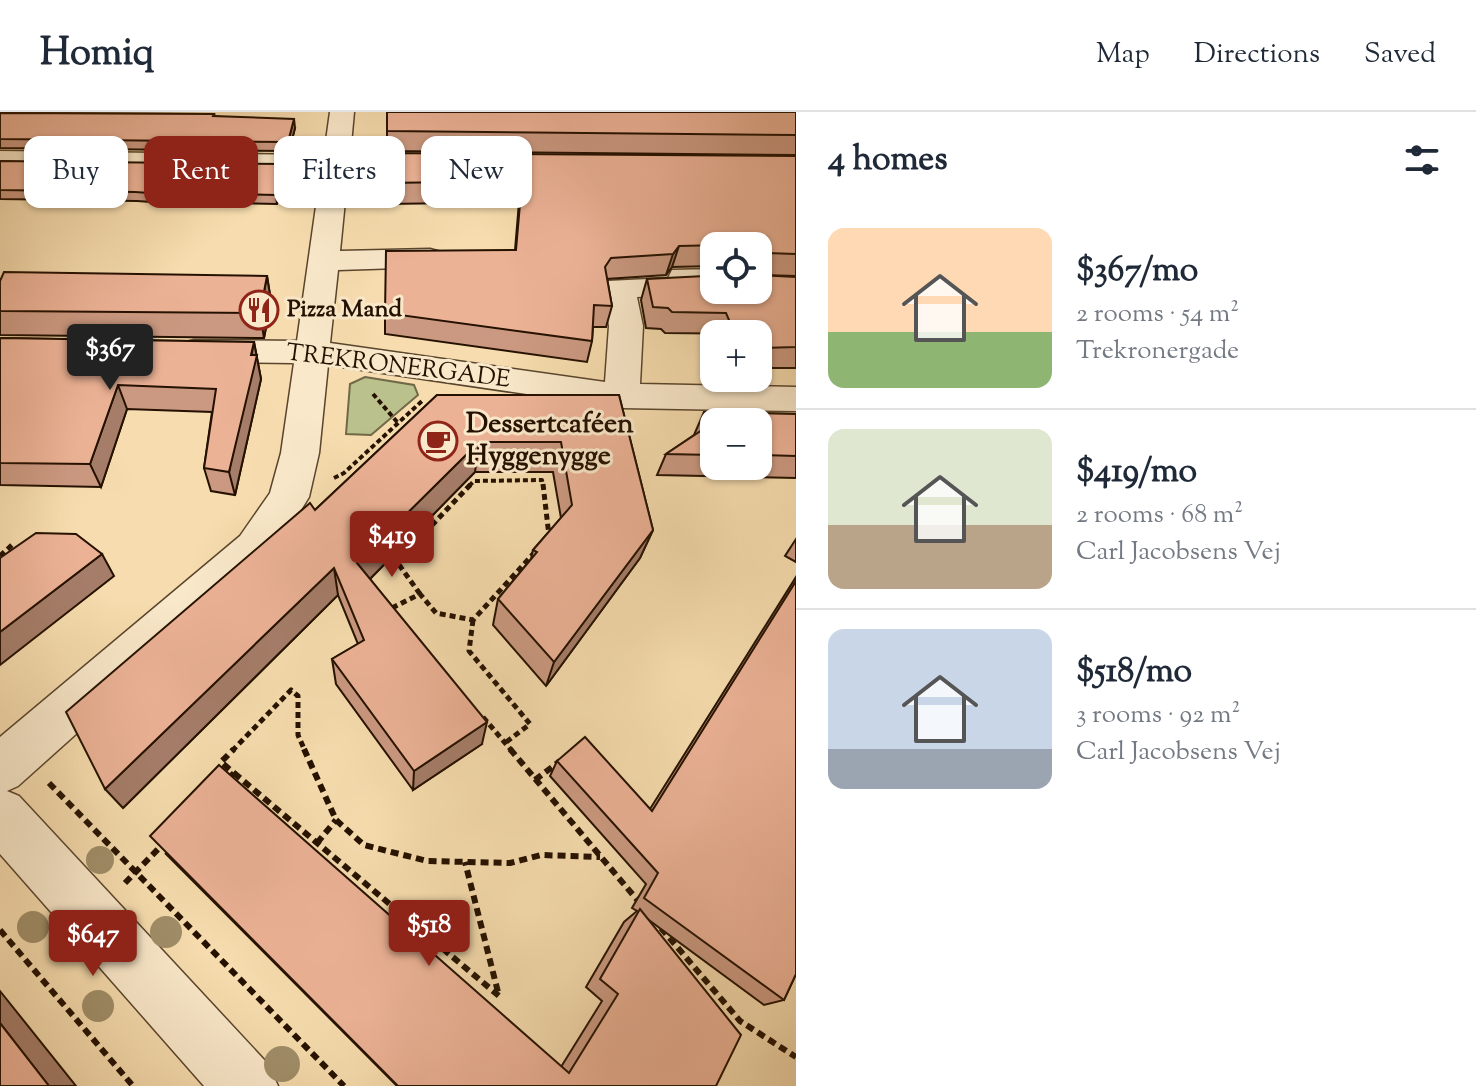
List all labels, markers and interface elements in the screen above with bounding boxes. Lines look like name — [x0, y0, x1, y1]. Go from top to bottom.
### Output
text: Homiq — [40, 28, 154, 82]
text: Map — [1096, 35, 1150, 75]
text: Directions — [1194, 35, 1320, 75]
text: Saved — [1364, 35, 1436, 75]
chip: Buy — [24, 136, 128, 208]
chip: Rent — [144, 136, 258, 208]
chip: Filters — [274, 136, 405, 208]
chip: New — [421, 136, 532, 208]
text: 4 homes — [828, 136, 948, 185]
icon: filters — [1400, 138, 1444, 182]
map controls — [700, 232, 772, 480]
button: locate — [700, 232, 772, 304]
text: $367/mo — [1076, 247, 1198, 296]
icon: home — [892, 260, 988, 356]
restaurant icon: Pizza Mand — [238, 289, 280, 331]
place label: Pizza Mand — [287, 293, 402, 327]
text: 2 rooms · 54 m² — [1076, 296, 1239, 333]
button: + — [700, 320, 772, 392]
pin: $367 — [63, 324, 157, 392]
text: $367 — [85, 331, 135, 368]
text: Trekronergade — [1076, 333, 1239, 370]
street label: TREKRONERGADE — [284, 336, 512, 398]
place label: Dessertcaféen Hyggenygge — [466, 405, 634, 477]
button: − — [700, 408, 772, 480]
cafe icon: Dessertcaféen Hyggenygge — [417, 420, 459, 462]
text: $419/mo — [1076, 448, 1197, 497]
icon: home — [892, 461, 988, 557]
text: 2 rooms · 68 m² — [1076, 497, 1243, 534]
pin: $419 — [345, 511, 439, 579]
text: $419 — [368, 518, 416, 555]
text: Carl Jacobsens Vej — [1076, 534, 1281, 571]
text: $518/mo — [1076, 648, 1192, 697]
icon: home — [892, 661, 988, 757]
text: 3 rooms · 92 m² — [1076, 697, 1240, 734]
text: Carl Jacobsens Vej — [1076, 734, 1281, 771]
pin: $518 — [382, 900, 476, 968]
text: $518 — [407, 907, 451, 944]
pin: $647 — [46, 910, 140, 978]
text: $647 — [67, 917, 119, 954]

